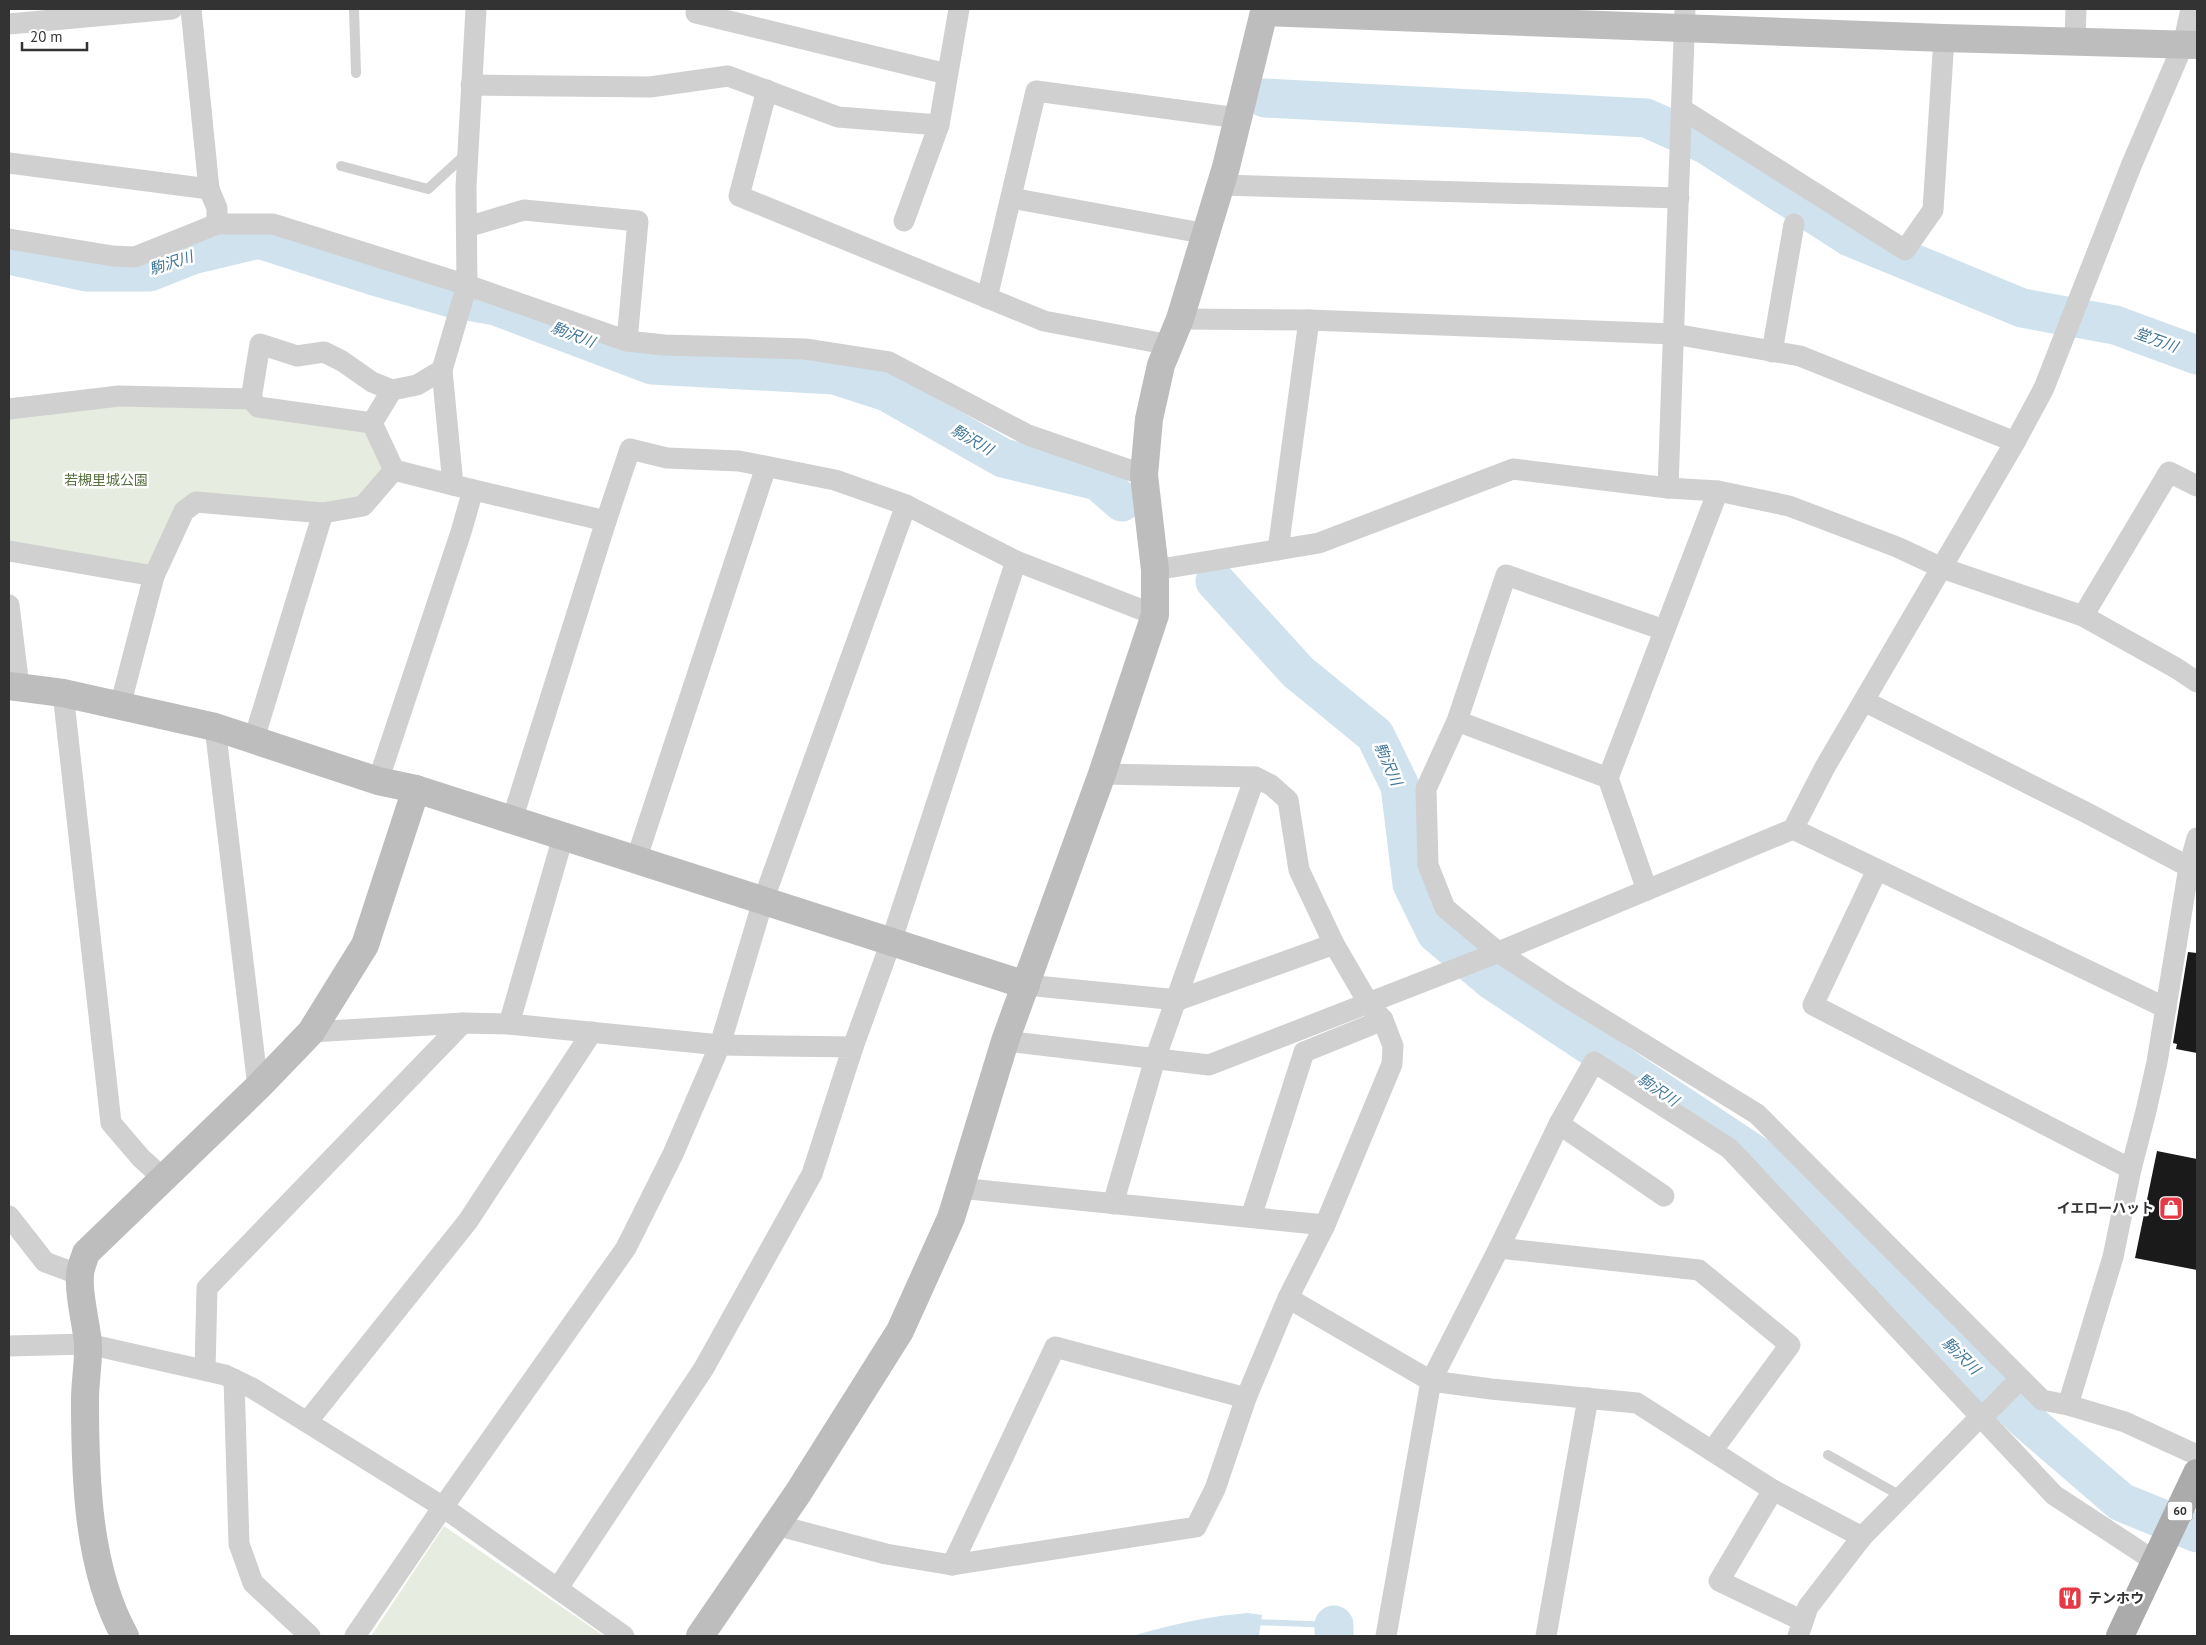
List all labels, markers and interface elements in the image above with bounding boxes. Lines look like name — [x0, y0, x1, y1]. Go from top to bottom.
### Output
scale bar — [22, 20, 88, 52]
text: 20 m — [30, 27, 63, 46]
water label: 駒沢川 — [147, 246, 197, 279]
water label: 駒沢川 — [549, 318, 599, 352]
water label: 堂万川 — [2132, 323, 2182, 357]
water label: 駒沢川 — [948, 420, 998, 460]
park label: 若槻里城公園 — [64, 471, 148, 489]
water label: 駒沢川 — [1371, 739, 1407, 790]
water label: 駒沢川 — [1634, 1069, 1684, 1111]
shop icon: イエローハット — [2158, 1195, 2184, 1221]
place label: イエローハット — [2056, 1199, 2154, 1217]
water label: 駒沢川 — [1939, 1333, 1986, 1379]
road number: 60 — [2168, 1502, 2192, 1520]
restaurant icon: テンホウ — [2057, 1585, 2083, 1611]
place label: テンホウ — [2088, 1589, 2144, 1607]

